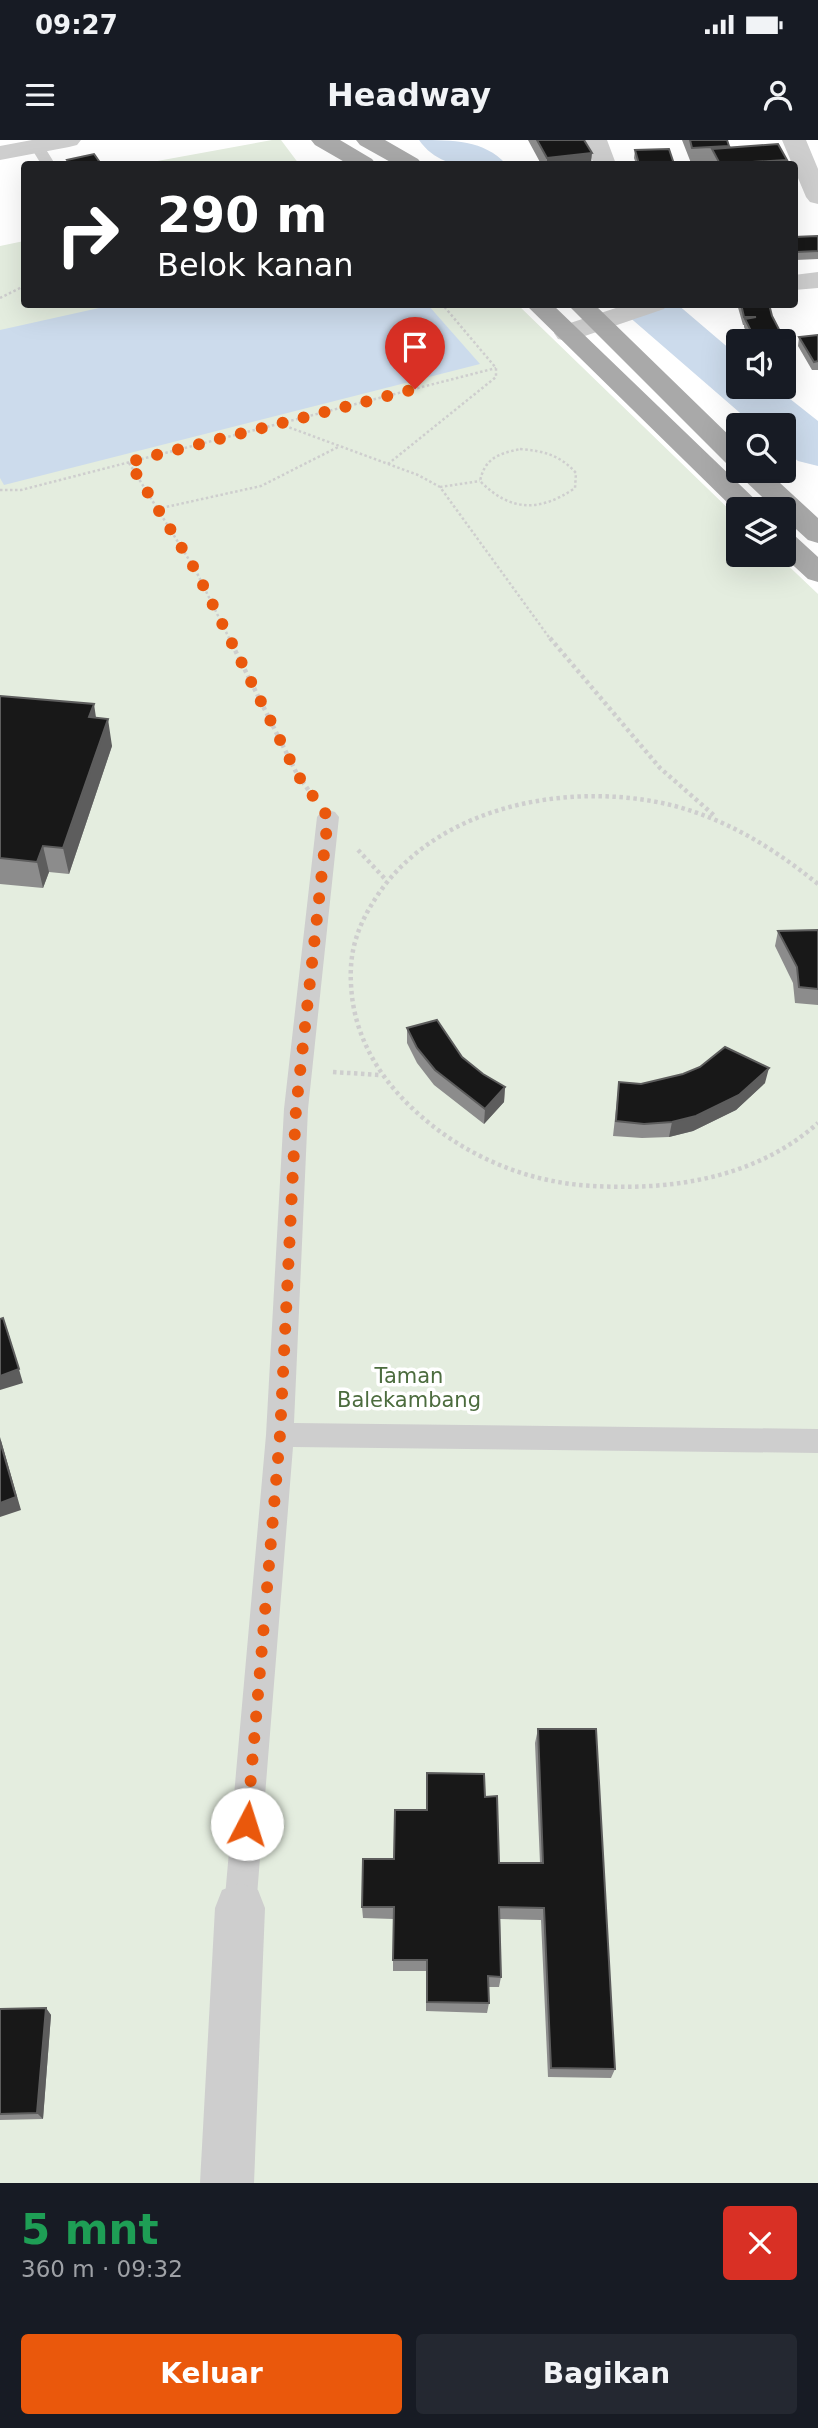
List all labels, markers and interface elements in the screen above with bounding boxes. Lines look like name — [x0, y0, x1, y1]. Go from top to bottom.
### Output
text: 09:27 — [35, 10, 118, 40]
icon: menu — [21, 76, 59, 114]
text: Headway — [327, 76, 491, 114]
icon: person — [759, 76, 797, 114]
text: 290 m — [157, 187, 327, 244]
icon: right — [42, 189, 133, 280]
text: Belok kanan — [157, 246, 354, 284]
pin — [385, 317, 445, 389]
icon: arrive — [396, 328, 434, 366]
map controls — [726, 329, 796, 567]
button: sound — [726, 329, 796, 399]
button: search — [726, 413, 796, 483]
button: layers — [726, 497, 796, 567]
park label: Taman Balekambang — [337, 1364, 481, 1412]
position arrow — [210, 1787, 284, 1861]
text: 5 mnt — [21, 2205, 159, 2254]
button: close — [723, 2206, 797, 2280]
text: 360 m · 09:32 — [21, 2256, 183, 2282]
button: Keluar — [21, 2334, 402, 2414]
button: Bagikan — [416, 2334, 797, 2414]

